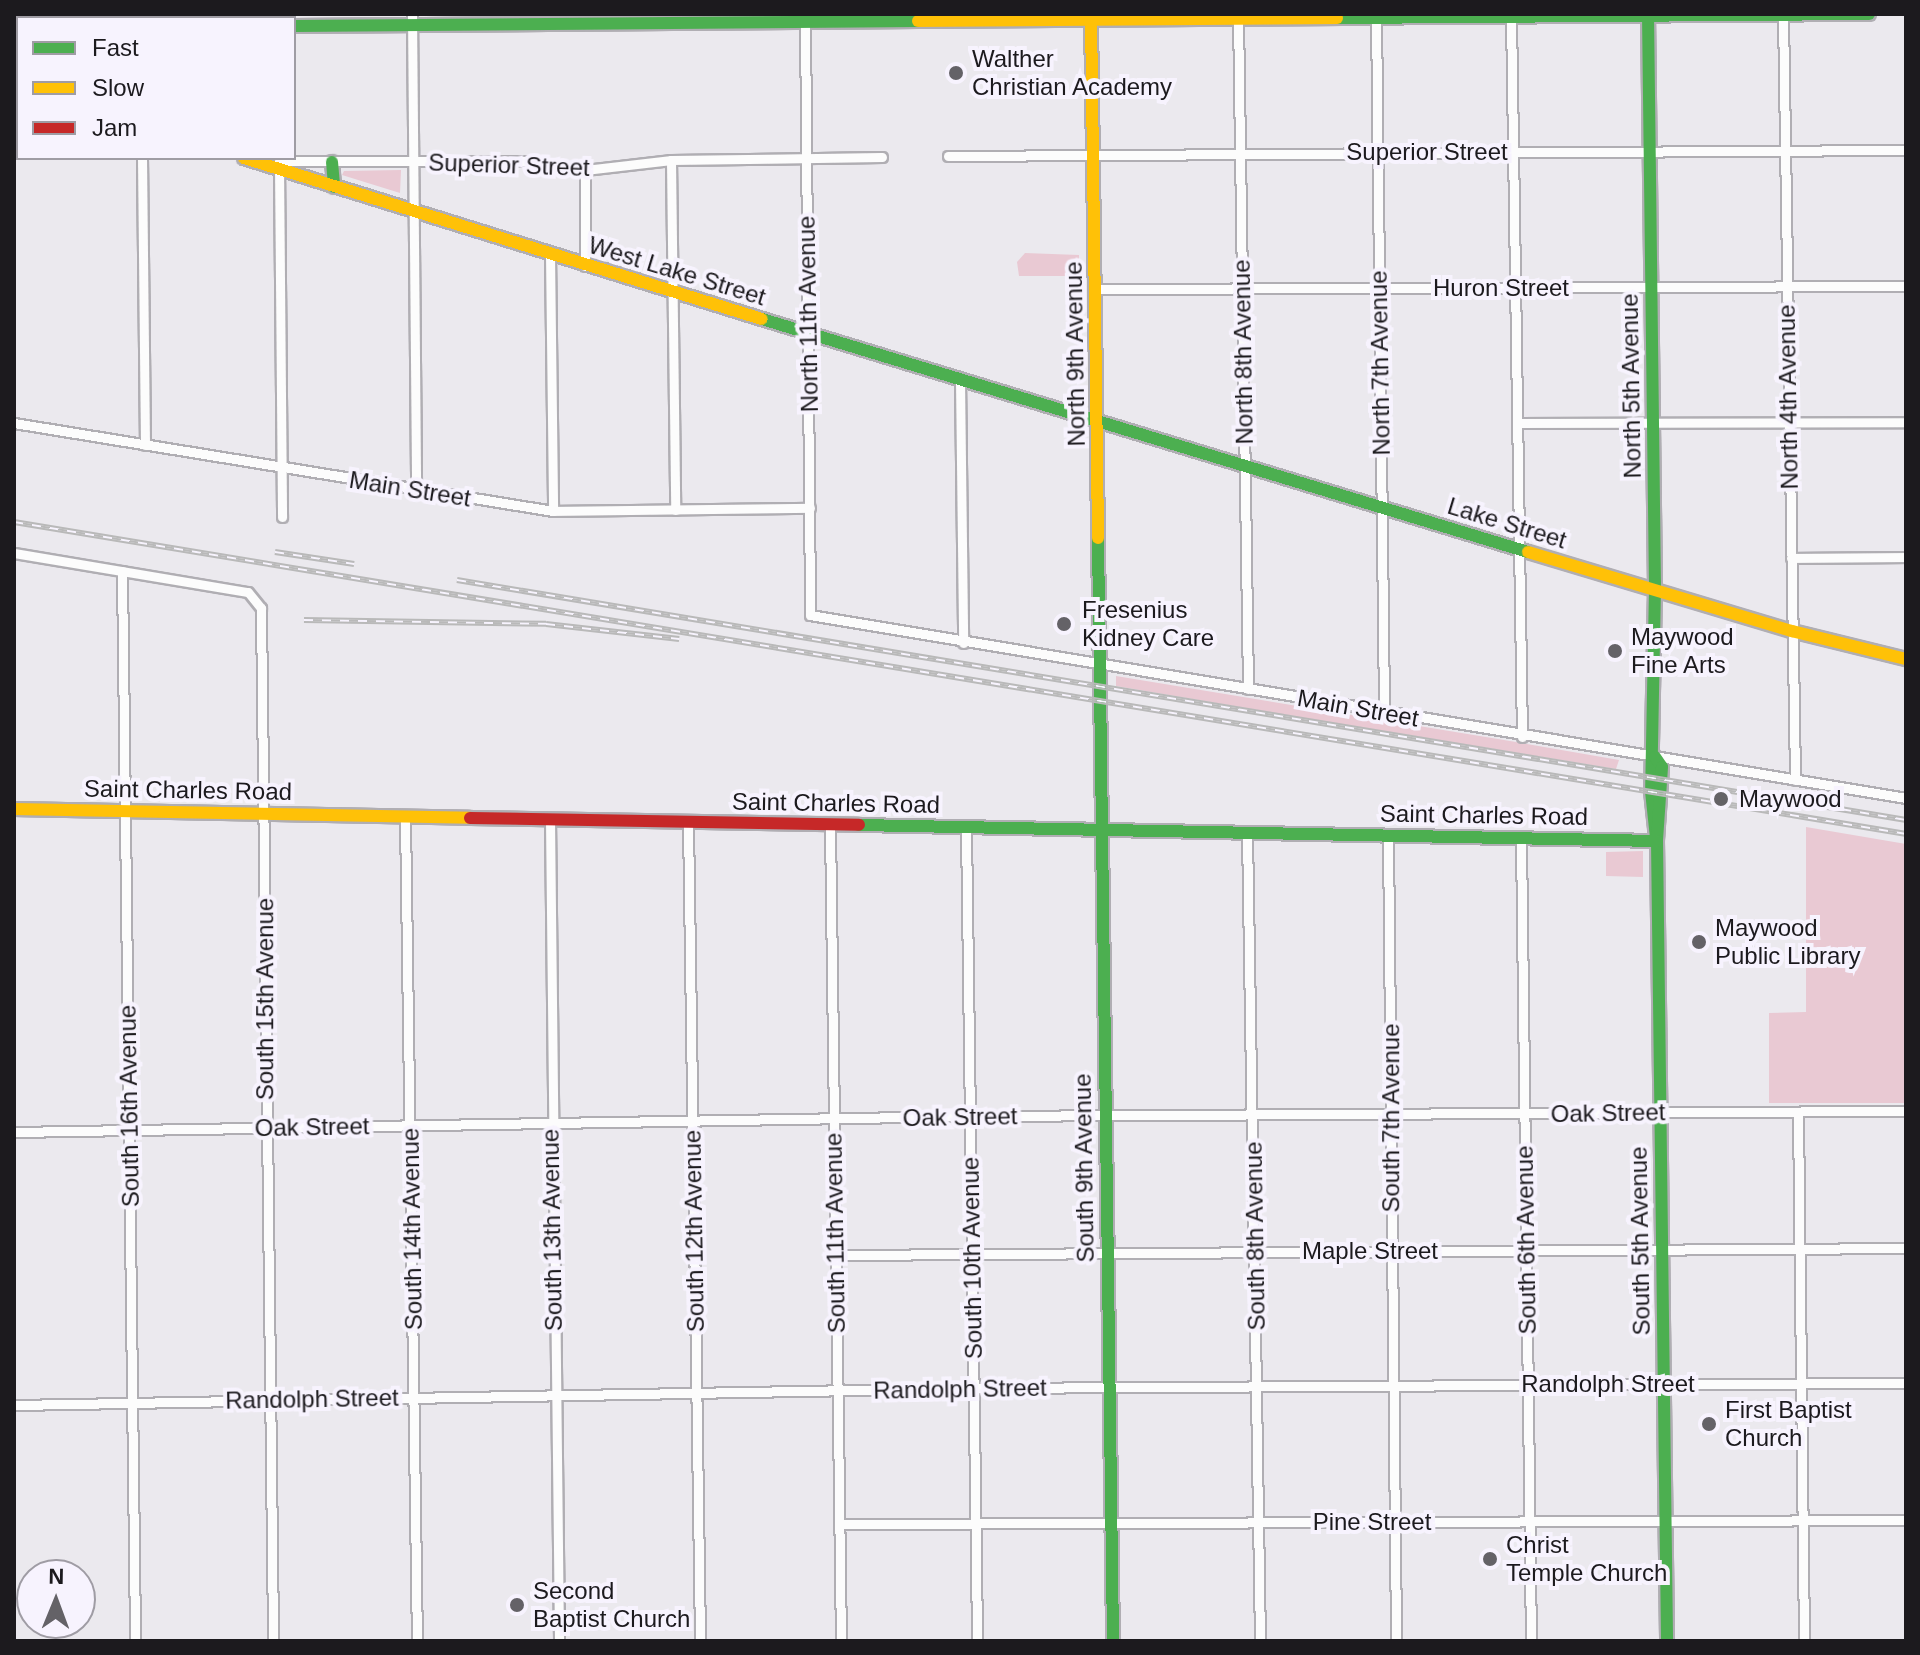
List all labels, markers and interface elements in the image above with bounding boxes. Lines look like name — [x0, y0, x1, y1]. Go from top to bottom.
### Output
legend — [16, 16, 296, 160]
text: Fast — [92, 34, 139, 61]
place label: Walther Christian Academy — [972, 45, 1173, 101]
marker: Walther Christian Academy — [947, 64, 965, 82]
text: Slow — [92, 74, 144, 101]
text: Jam — [92, 114, 137, 141]
street label: Superior Street — [1346, 138, 1508, 166]
street label: Superior Street — [428, 148, 590, 182]
street label: North 11th Avenue — [792, 215, 824, 413]
street label: West Lake Street — [585, 230, 769, 312]
street label: North 8th Avenue — [1227, 259, 1259, 445]
street label: North 9th Avenue — [1059, 261, 1091, 447]
street label: North 7th Avenue — [1364, 270, 1396, 456]
street label: Huron Street — [1433, 274, 1569, 302]
street label: North 5th Avenue — [1615, 293, 1647, 479]
street label: North 4th Avenue — [1772, 304, 1804, 490]
street label: Main Street — [347, 465, 473, 513]
street label: Lake Street — [1444, 491, 1570, 555]
place label: Fresenius Kidney Care — [1082, 596, 1214, 652]
marker: Fresenius Kidney Care — [1053, 613, 1075, 635]
place label: Maywood Fine Arts — [1631, 623, 1734, 679]
marker: Maywood Fine Arts — [1606, 642, 1624, 660]
street label: Main Street — [1295, 683, 1421, 733]
street label: Saint Charles Road — [84, 774, 292, 806]
place label: Maywood — [1739, 785, 1842, 813]
street label: Saint Charles Road — [732, 787, 940, 819]
marker: Maywood — [1710, 788, 1732, 810]
street label: Saint Charles Road — [1380, 799, 1588, 831]
street label: South 15th Avenue — [251, 897, 279, 1101]
place label: Maywood Public Library — [1715, 914, 1860, 970]
marker: Maywood Public Library — [1690, 933, 1708, 951]
street label: South 16th Avenue — [113, 1004, 145, 1208]
street label: South 7th Avenue — [1377, 1023, 1405, 1213]
street label: South 9th Avenue — [1068, 1073, 1100, 1263]
street label: Oak Street — [1550, 1098, 1666, 1128]
street label: Oak Street — [902, 1102, 1018, 1132]
street label: Oak Street — [254, 1112, 370, 1142]
street label: South 14th Avenue — [396, 1127, 428, 1331]
street label: South 13th Avenue — [536, 1128, 568, 1332]
street label: South 12th Avenue — [678, 1129, 710, 1333]
street label: South 11th Avenue — [819, 1132, 851, 1334]
street label: South 8th Avenue — [1239, 1141, 1271, 1331]
street label: South 6th Avenue — [1510, 1145, 1542, 1335]
street label: South 5th Avenue — [1624, 1146, 1656, 1336]
street label: South 10th Avenue — [956, 1156, 988, 1360]
street label: Maple Street — [1302, 1237, 1438, 1265]
street label: Randolph Street — [1521, 1370, 1695, 1398]
street label: Randolph Street — [873, 1373, 1047, 1405]
street label: Randolph Street — [225, 1383, 399, 1415]
place label: First Baptist Church — [1725, 1396, 1852, 1452]
marker: First Baptist Church — [1700, 1415, 1718, 1433]
street label: Pine Street — [1313, 1508, 1431, 1536]
place label: Christ Temple Church — [1506, 1531, 1667, 1587]
marker: Christ Temple Church — [1481, 1550, 1499, 1568]
north arrow — [16, 1559, 96, 1639]
text: N — [48, 1564, 65, 1589]
place label: Second Baptist Church — [533, 1577, 690, 1633]
marker: Second Baptist Church — [508, 1596, 526, 1614]

